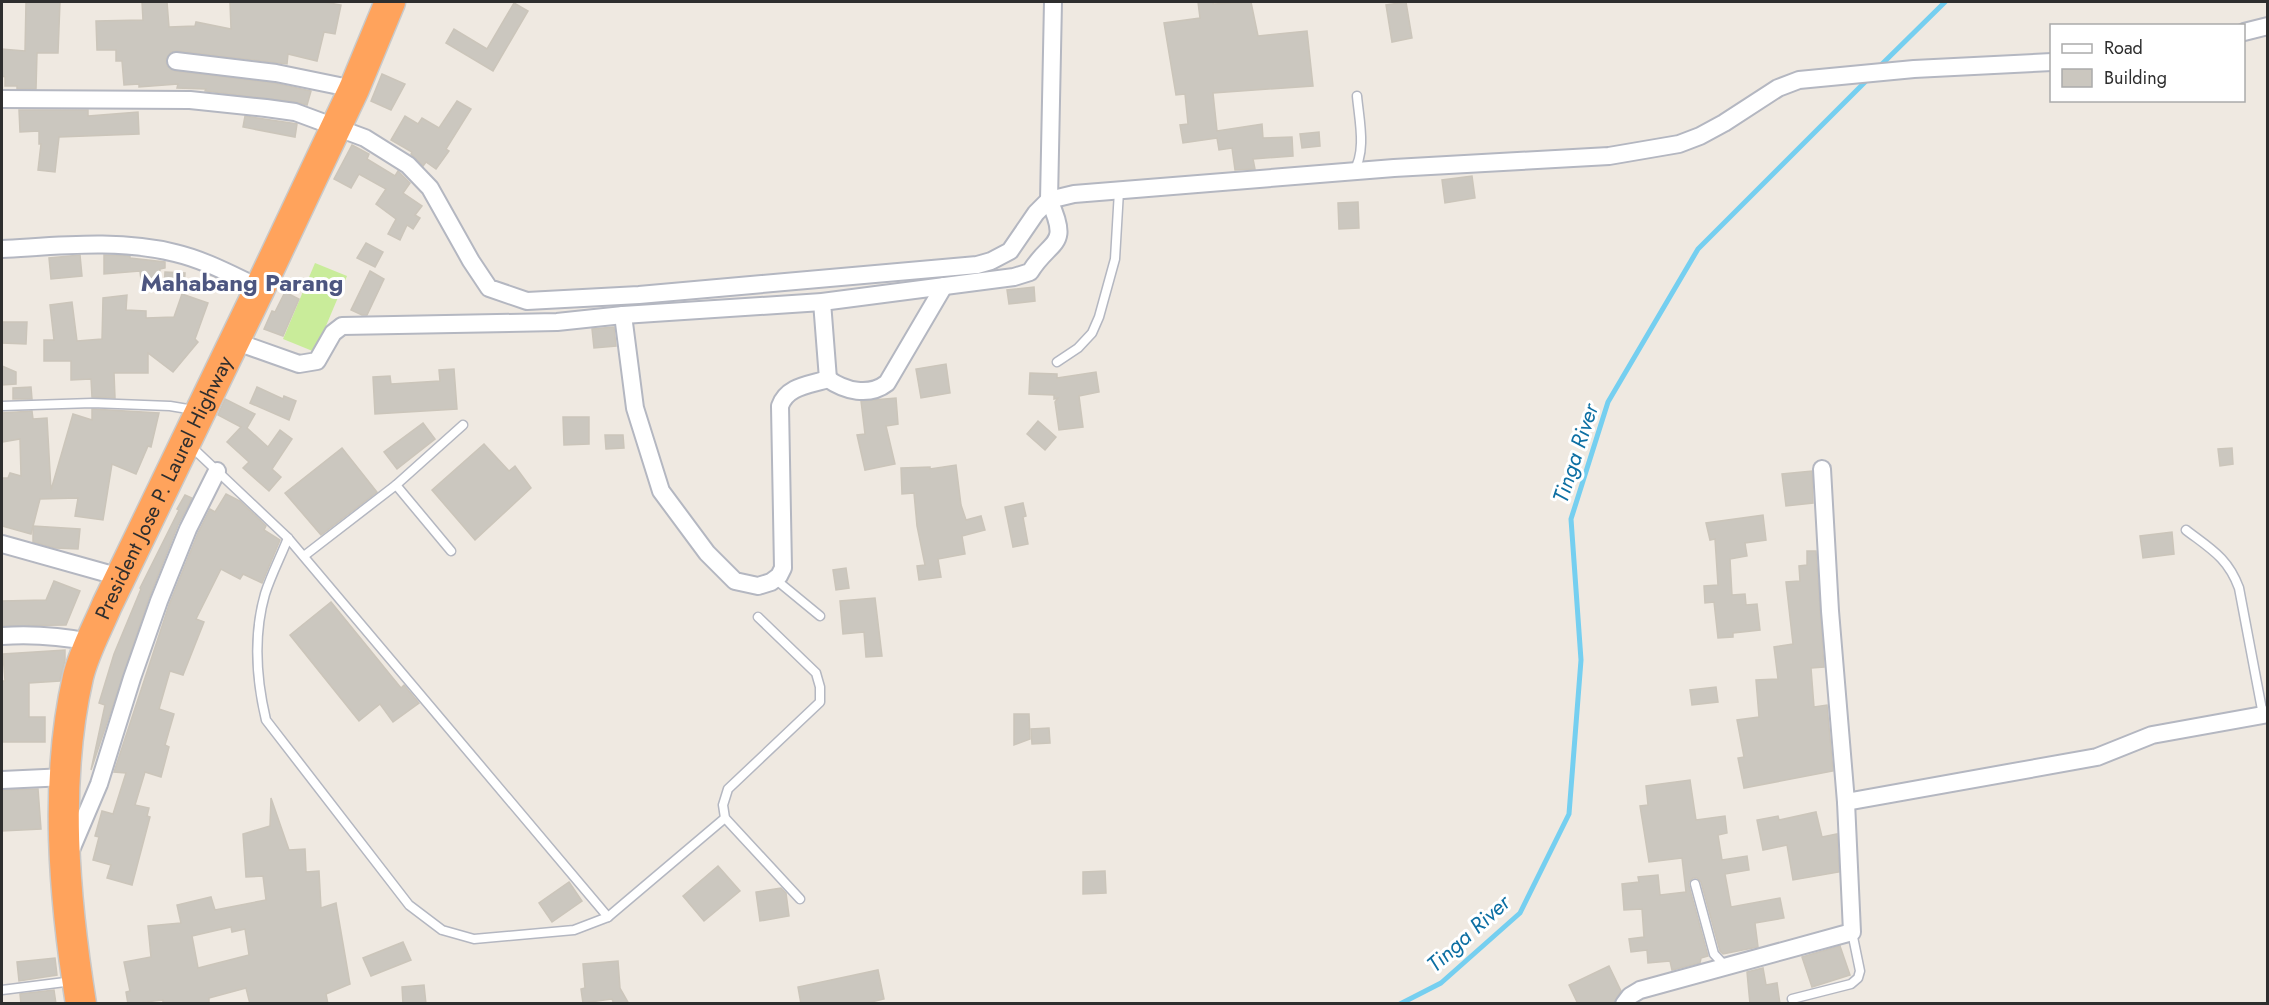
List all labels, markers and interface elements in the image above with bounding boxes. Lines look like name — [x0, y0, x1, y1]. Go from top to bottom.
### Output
legend — [2050, 24, 2245, 102]
text: Road — [2104, 35, 2143, 61]
text: Building — [2104, 65, 2167, 91]
district label: Mahabang Parang — [141, 265, 343, 300]
street label: President Jose P. Laurel Highway — [88, 350, 240, 624]
water label: Tinga River — [1544, 398, 1607, 507]
water label: Tinga River — [1419, 886, 1518, 979]

